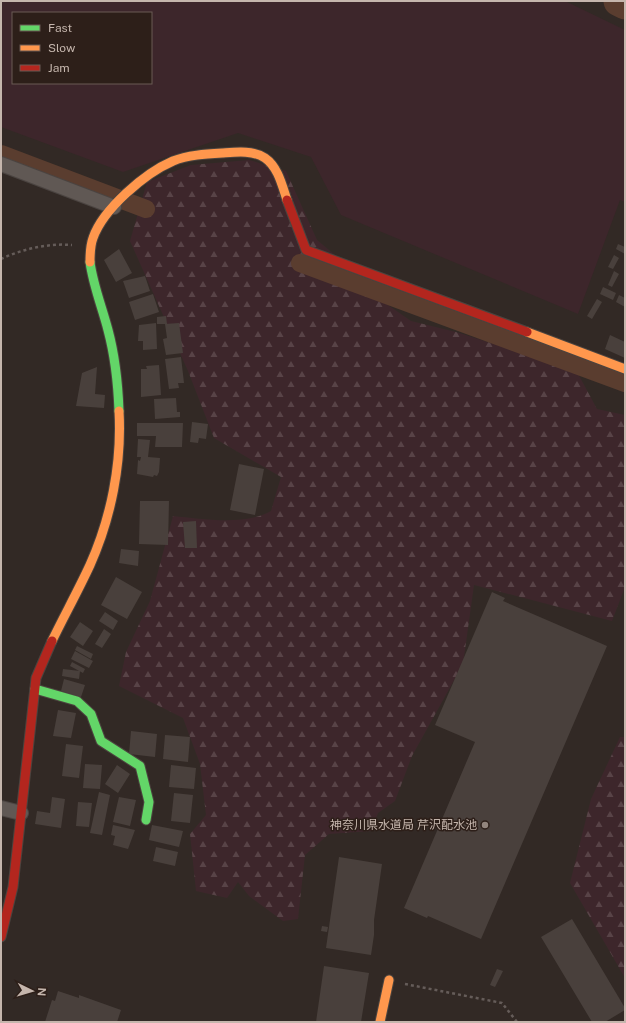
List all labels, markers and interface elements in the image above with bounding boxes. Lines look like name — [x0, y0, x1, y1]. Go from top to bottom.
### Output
legend — [12, 12, 152, 84]
text: Fast — [48, 21, 73, 35]
text: Slow — [48, 41, 76, 55]
text: Jam — [48, 61, 70, 75]
place label: 神奈川県水道局 芹沢配水池 — [330, 818, 477, 832]
marker: 神奈川県水道局 芹沢配水池 — [480, 820, 490, 830]
north arrow — [12, 971, 52, 1011]
text: N — [36, 987, 48, 997]

